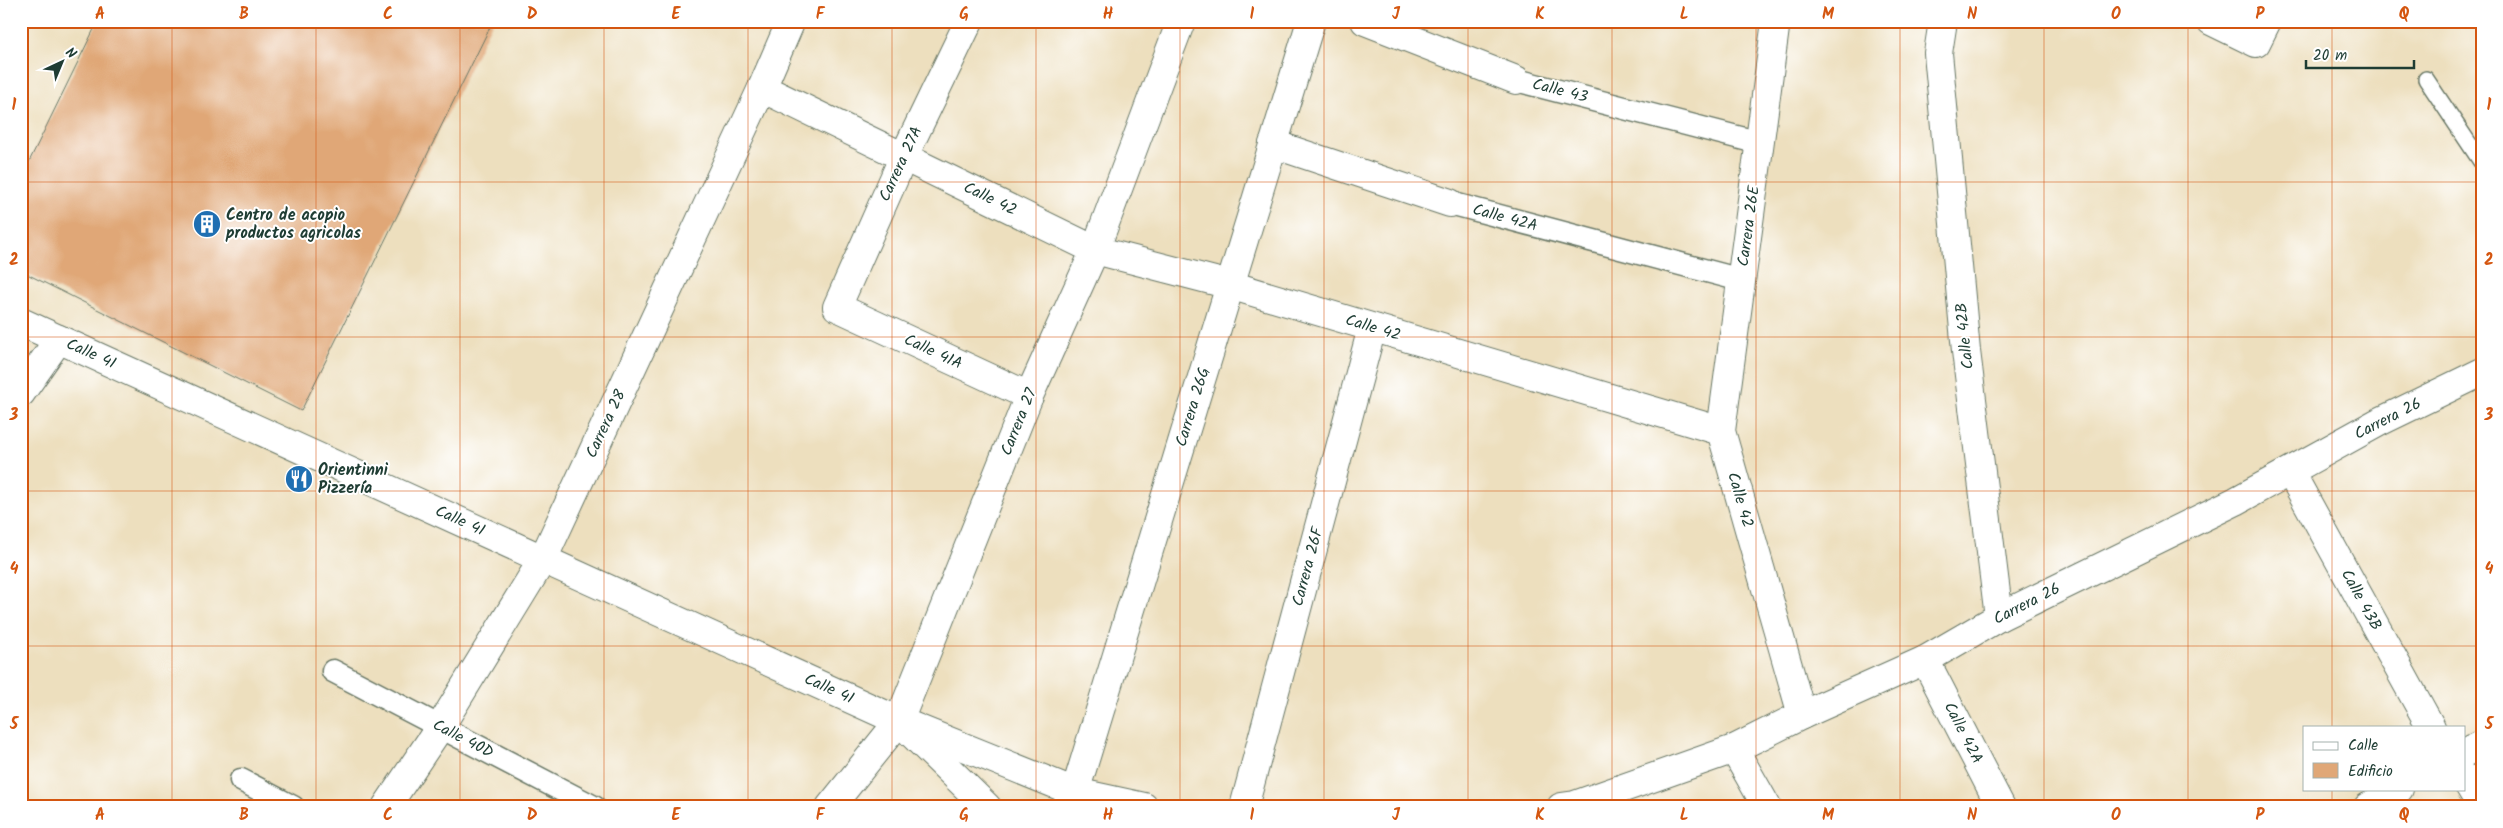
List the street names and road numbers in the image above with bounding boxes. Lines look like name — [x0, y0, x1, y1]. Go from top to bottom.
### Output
street label: Calle 43 — [1530, 72, 1590, 110]
street label: Carrera 27A — [873, 122, 929, 206]
street label: Calle 42 — [959, 175, 1021, 223]
street label: Carrera 26E — [1731, 183, 1767, 268]
street label: Calle 42A — [1470, 197, 1541, 239]
street label: Calle 42B — [1949, 301, 1981, 371]
street label: Calle 42 — [1342, 308, 1404, 348]
street label: Calle 41A — [900, 328, 967, 377]
street label: Calle 41 — [62, 332, 120, 376]
street label: Carrera 26G — [1169, 364, 1217, 450]
street label: Carrera 27 — [994, 384, 1044, 459]
street label: Carrera 28 — [579, 385, 633, 462]
street label: Carrera 26 — [2350, 391, 2426, 447]
street label: Calle 42 — [1720, 469, 1760, 531]
street label: Calle 41 — [431, 499, 489, 543]
street label: Carrera 26F — [1285, 523, 1331, 609]
street label: Calle 43B — [2334, 565, 2388, 635]
street label: Carrera 26 — [1989, 576, 2065, 632]
street label: Calle 41 — [800, 667, 858, 711]
street label: Calle 42A — [1937, 698, 1989, 768]
street label: Calle 40D — [428, 713, 498, 765]

